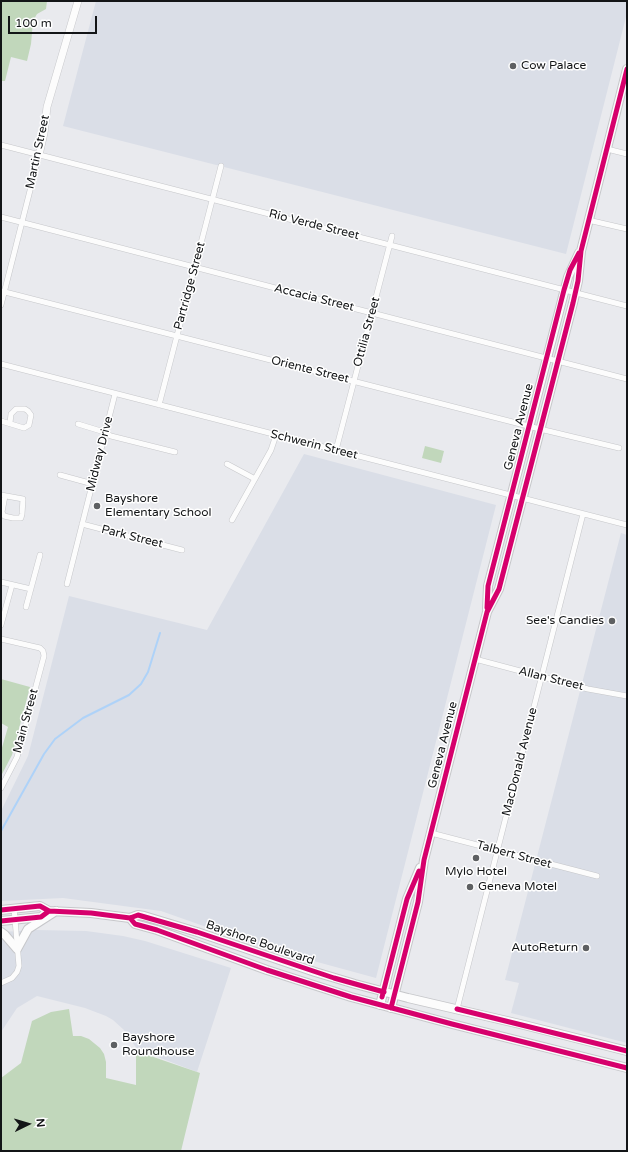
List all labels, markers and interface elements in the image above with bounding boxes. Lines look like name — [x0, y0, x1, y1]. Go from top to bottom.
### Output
scale bar — [10, 8, 99, 34]
text: 100 m — [15, 16, 52, 30]
place label: Cow Palace — [521, 59, 586, 73]
marker: Cow Palace — [508, 61, 518, 71]
street label: Martin Street — [23, 114, 53, 190]
street label: Rio Verde Street — [267, 207, 361, 243]
street label: Partridge Street — [171, 240, 209, 332]
street label: Accacia Street — [273, 281, 355, 315]
street label: Ottilia Street — [351, 295, 383, 369]
street label: Oriente Street — [270, 353, 350, 387]
street label: Geneva Avenue — [501, 382, 537, 472]
street label: Midway Drive — [84, 415, 116, 493]
street label: Schwerin Street — [269, 427, 359, 463]
place label: Bayshore Elementary School — [105, 492, 212, 520]
marker: Bayshore Elementary School — [92, 501, 102, 511]
street label: Park Street — [100, 522, 164, 552]
place label: See's Candies — [526, 614, 604, 628]
marker: See's Candies — [607, 616, 617, 626]
street label: Allan Street — [517, 664, 585, 694]
street label: Main Street — [10, 687, 42, 755]
street label: Geneva Avenue — [425, 700, 461, 790]
street label: MacDonald Avenue — [500, 706, 540, 818]
street label: Talbert Street — [475, 838, 553, 872]
marker: Mylo Hotel — [471, 853, 481, 863]
place label: Mylo Hotel — [445, 865, 507, 879]
place label: Geneva Motel — [478, 880, 557, 894]
marker: Geneva Motel — [465, 882, 475, 892]
street label: Bayshore Boulevard — [204, 918, 316, 968]
place label: AutoReturn — [511, 941, 578, 955]
marker: AutoReturn — [581, 943, 591, 953]
place label: Bayshore Roundhouse — [122, 1031, 194, 1059]
marker: Bayshore Roundhouse — [109, 1040, 119, 1050]
north arrow — [8, 1104, 48, 1144]
text: N — [34, 1118, 47, 1128]

